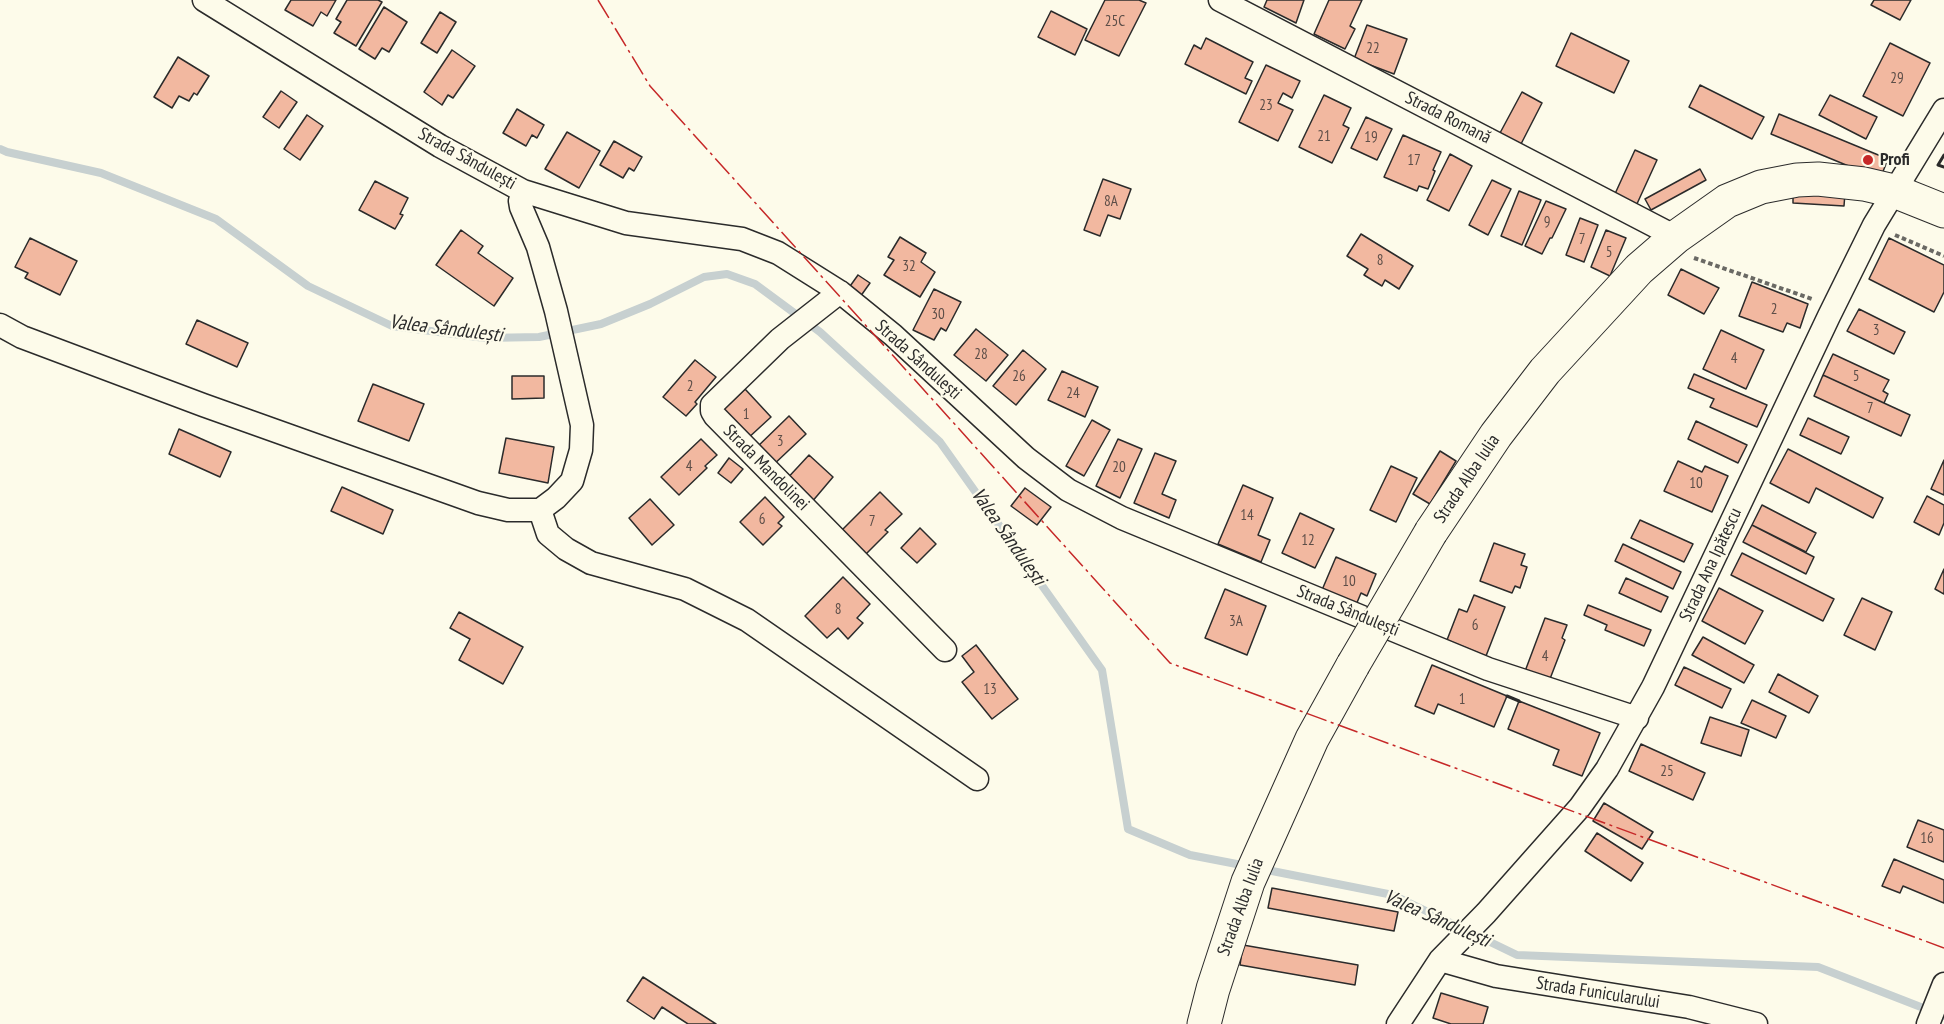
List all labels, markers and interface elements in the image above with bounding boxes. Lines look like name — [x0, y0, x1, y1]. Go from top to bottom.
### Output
house number: 25C — [1105, 13, 1125, 31]
house number: 22 — [1366, 40, 1380, 58]
house number: 29 — [1890, 70, 1904, 88]
street label: Strada Romană — [1402, 87, 1494, 149]
house number: 23 — [1259, 97, 1273, 115]
street label: Strada Sândulești — [414, 123, 520, 195]
house number: 21 — [1317, 128, 1331, 146]
house number: 19 — [1364, 129, 1378, 147]
place label: Profi — [1880, 149, 1910, 171]
house number: 17 — [1407, 152, 1421, 170]
marker: Profi — [1861, 153, 1875, 167]
house number: 8A — [1104, 193, 1118, 211]
house number: 9 — [1544, 214, 1550, 232]
house number: 7 — [1579, 231, 1585, 249]
house number: 5 — [1606, 244, 1612, 262]
house number: 8 — [1377, 252, 1383, 270]
house number: 32 — [902, 258, 916, 276]
house number: 2 — [1771, 301, 1777, 319]
house number: 30 — [931, 306, 945, 324]
water label: Valea Sândulești — [388, 310, 504, 348]
street label: Strada Sândulești — [870, 316, 966, 404]
house number: 3 — [1873, 322, 1879, 340]
house number: 28 — [974, 346, 988, 364]
house number: 4 — [1731, 350, 1737, 368]
house number: 26 — [1012, 368, 1026, 386]
house number: 5 — [1853, 368, 1859, 386]
house number: 2 — [687, 378, 693, 396]
house number: 24 — [1066, 385, 1080, 403]
house number: 7 — [1867, 400, 1873, 418]
house number: 1 — [743, 406, 749, 424]
street label: Strada Mandolinei — [718, 420, 814, 516]
street label: Strada Alba Iulia — [1429, 430, 1505, 528]
house number: 3 — [777, 433, 783, 451]
house number: 4 — [686, 458, 692, 476]
house number: 20 — [1112, 459, 1126, 477]
house number: 10 — [1689, 475, 1703, 493]
water label: Valea Sândulești — [966, 484, 1050, 590]
street label: Strada Ana Ipătescu — [1675, 505, 1747, 625]
house number: 14 — [1240, 507, 1254, 525]
house number: 6 — [759, 511, 765, 529]
house number: 7 — [869, 513, 875, 531]
house number: 12 — [1301, 532, 1315, 550]
house number: 10 — [1342, 573, 1356, 591]
street label: Strada Sândulești — [1294, 581, 1402, 641]
house number: 8 — [835, 601, 841, 619]
house number: 3A — [1229, 613, 1243, 631]
house number: 6 — [1472, 617, 1478, 635]
house number: 4 — [1542, 648, 1548, 666]
house number: 13 — [983, 681, 997, 699]
house number: 1 — [1459, 691, 1465, 709]
house number: 25 — [1660, 763, 1674, 781]
house number: 16 — [1920, 830, 1934, 848]
street label: Strada Alba Iulia — [1213, 855, 1269, 959]
water label: Valea Sândulești — [1380, 885, 1494, 953]
street label: Strada Funicularului — [1535, 973, 1661, 1013]

